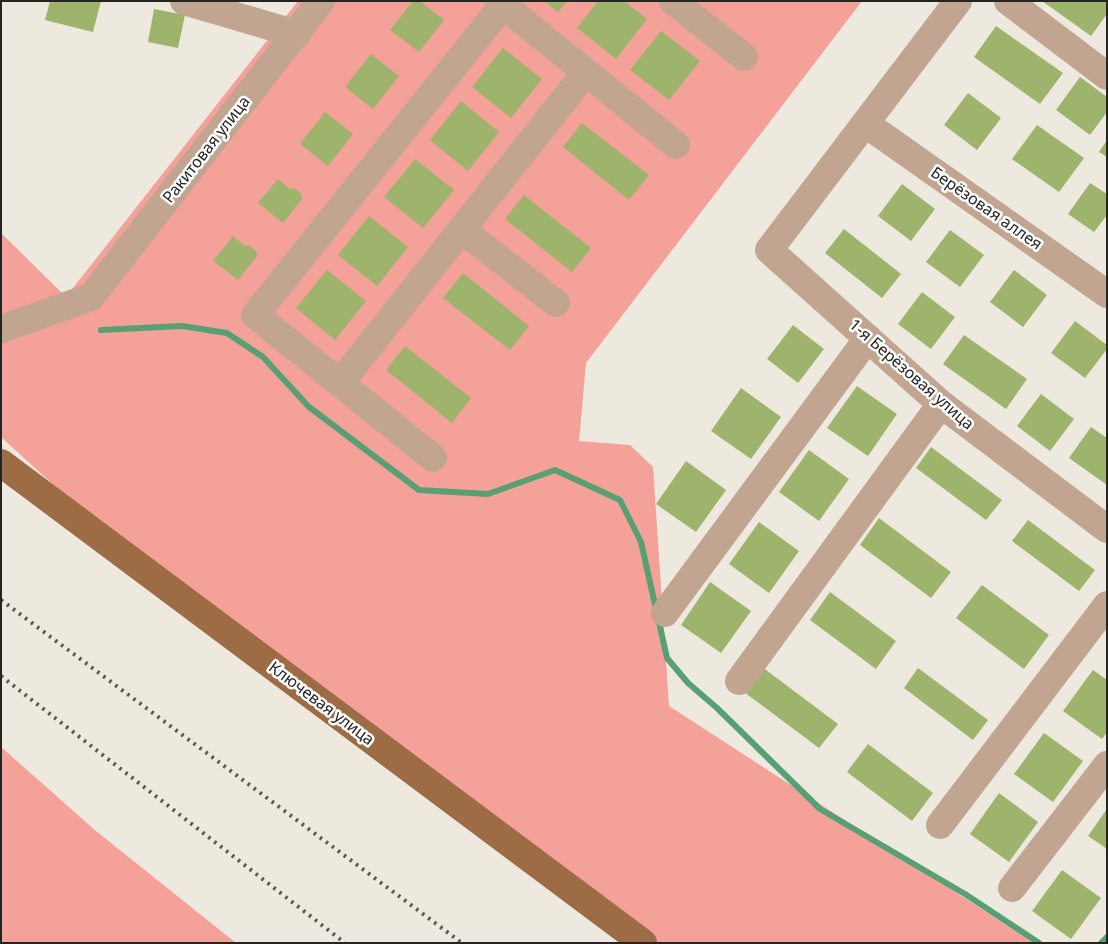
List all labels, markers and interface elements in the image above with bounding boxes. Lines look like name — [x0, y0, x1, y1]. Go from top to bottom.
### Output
street label: Ракитовая улица — [159, 93, 255, 207]
street label: Берёзовая аллея — [927, 163, 1045, 255]
street label: 1-я Берёзовая улица — [845, 316, 977, 434]
street label: Ключевая улица — [265, 658, 377, 750]

